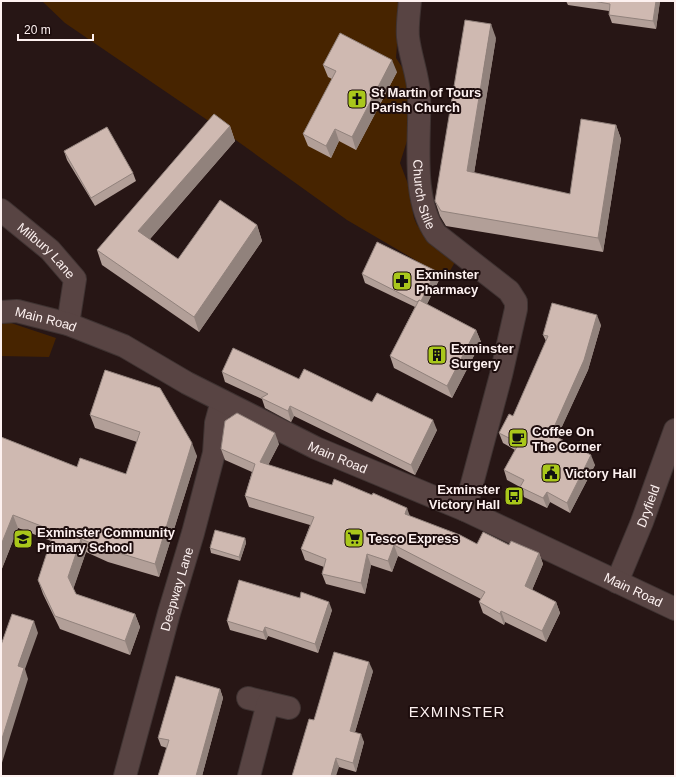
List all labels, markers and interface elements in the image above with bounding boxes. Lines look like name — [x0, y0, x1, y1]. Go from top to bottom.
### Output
scale bar — [18, 16, 93, 42]
text: 20 m — [24, 23, 51, 37]
place label: St Martin of Tours Parish Church — [371, 85, 481, 115]
church icon: St Martin of Tours Parish Church — [346, 88, 368, 110]
street label: Church Stile — [410, 159, 438, 232]
street label: Milbury Lane — [14, 220, 78, 282]
place label: Exminster Pharmacy — [416, 267, 479, 297]
pharmacy icon: Exminster Pharmacy — [391, 270, 413, 292]
street label: Main Road — [14, 304, 79, 335]
place label: Exminster Surgery — [451, 341, 514, 371]
building icon: Exminster Surgery — [426, 344, 448, 366]
place label: Coffee On The Corner — [532, 424, 601, 454]
cafe icon: Coffee On The Corner — [507, 427, 529, 449]
street label: Main Road — [305, 438, 370, 477]
public building icon: Victory Hall — [540, 462, 562, 484]
place label: Victory Hall — [565, 466, 636, 481]
place label: Exminster Victory Hall — [429, 482, 500, 512]
street label: Dryfield — [634, 483, 663, 530]
bus stop icon: Exminster Victory Hall — [503, 485, 525, 507]
place label: Exminster Community Primary School — [37, 525, 176, 555]
supermarket icon: Tesco Express — [343, 527, 365, 549]
school or university icon: Exminster Community Primary School — [12, 528, 34, 550]
place label: Tesco Express — [368, 531, 459, 546]
street label: Deepway Lane — [157, 545, 196, 633]
street label: Main Road — [602, 570, 665, 610]
district label: EXMINSTER — [409, 703, 505, 720]

